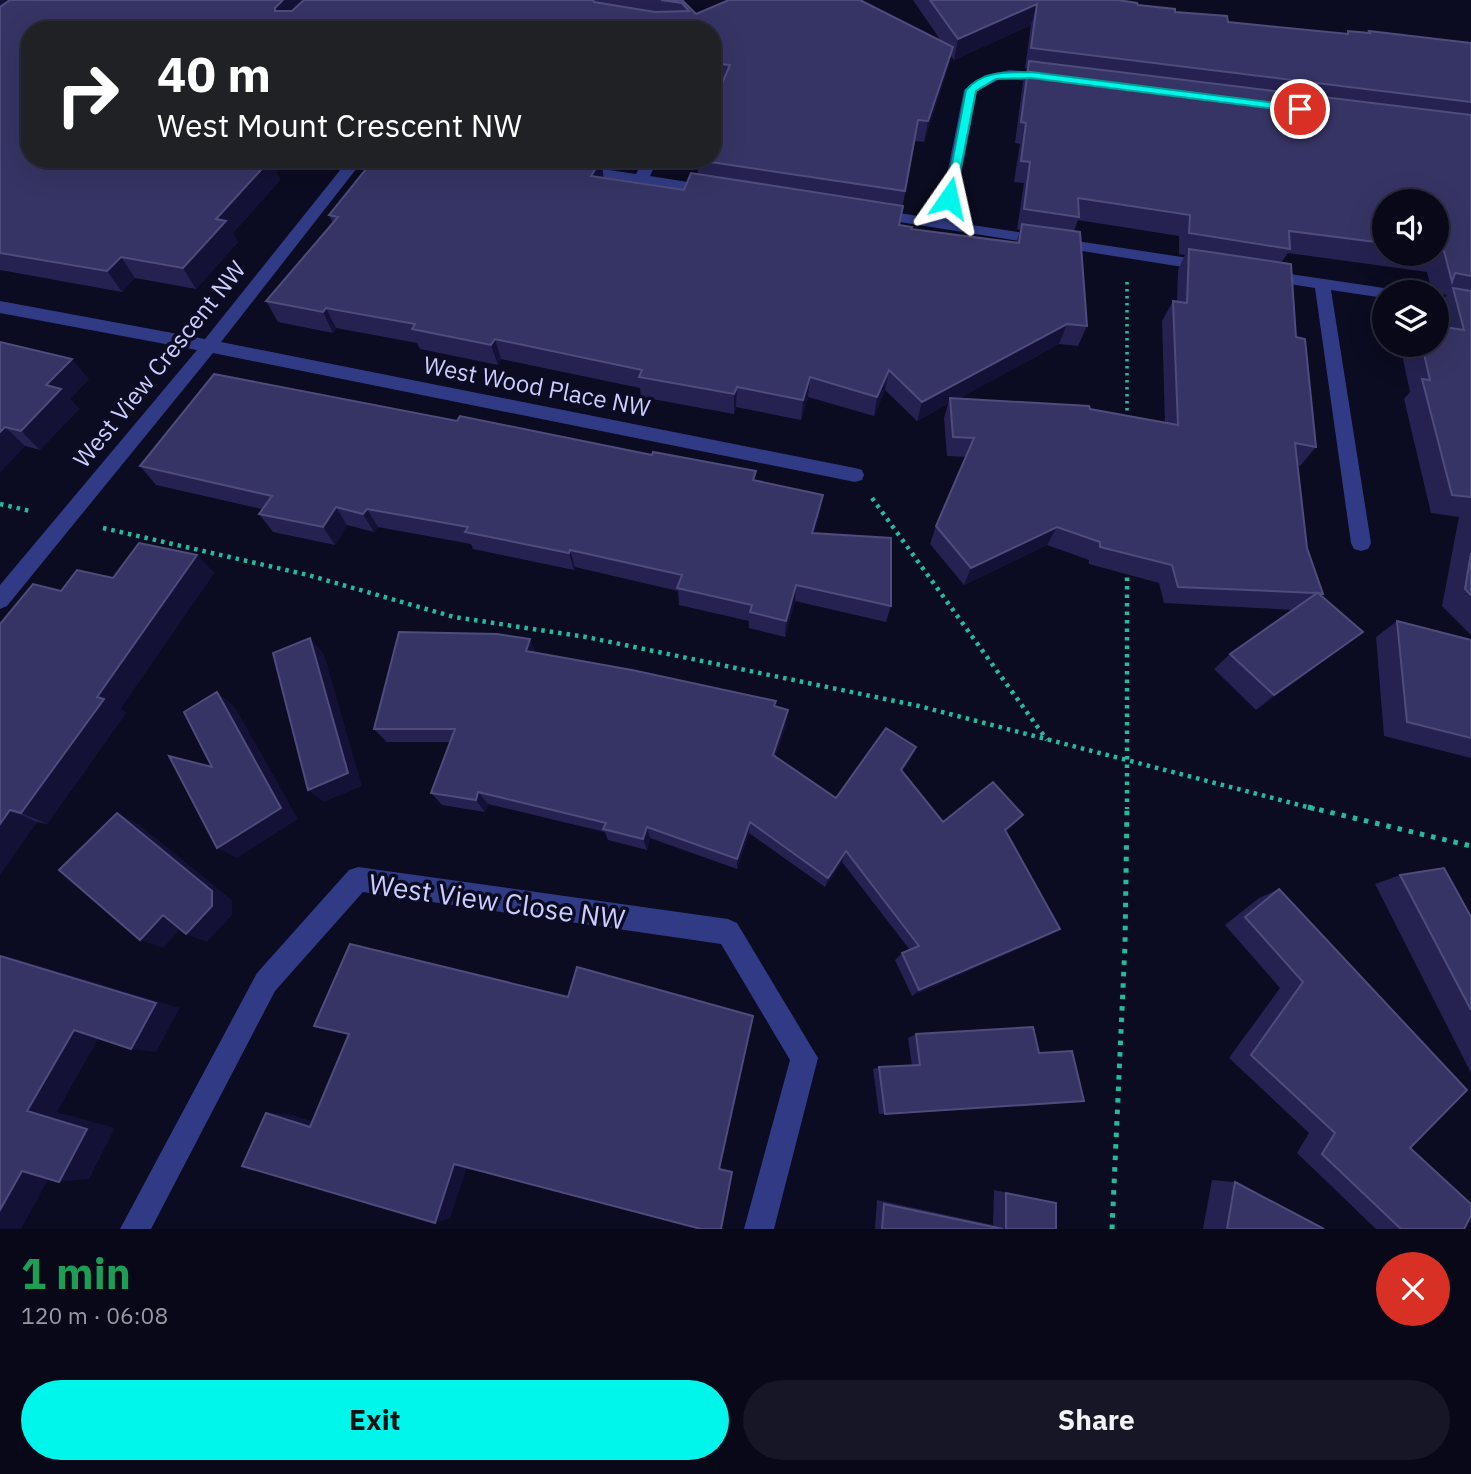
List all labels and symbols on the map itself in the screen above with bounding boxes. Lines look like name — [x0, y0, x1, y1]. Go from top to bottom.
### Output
pin — [1270, 79, 1330, 139]
position arrow — [912, 161, 986, 235]
street label: West View Crescent NW — [66, 254, 252, 474]
street label: West Wood Place NW — [421, 348, 653, 424]
street label: West View Close NW — [367, 865, 627, 937]

